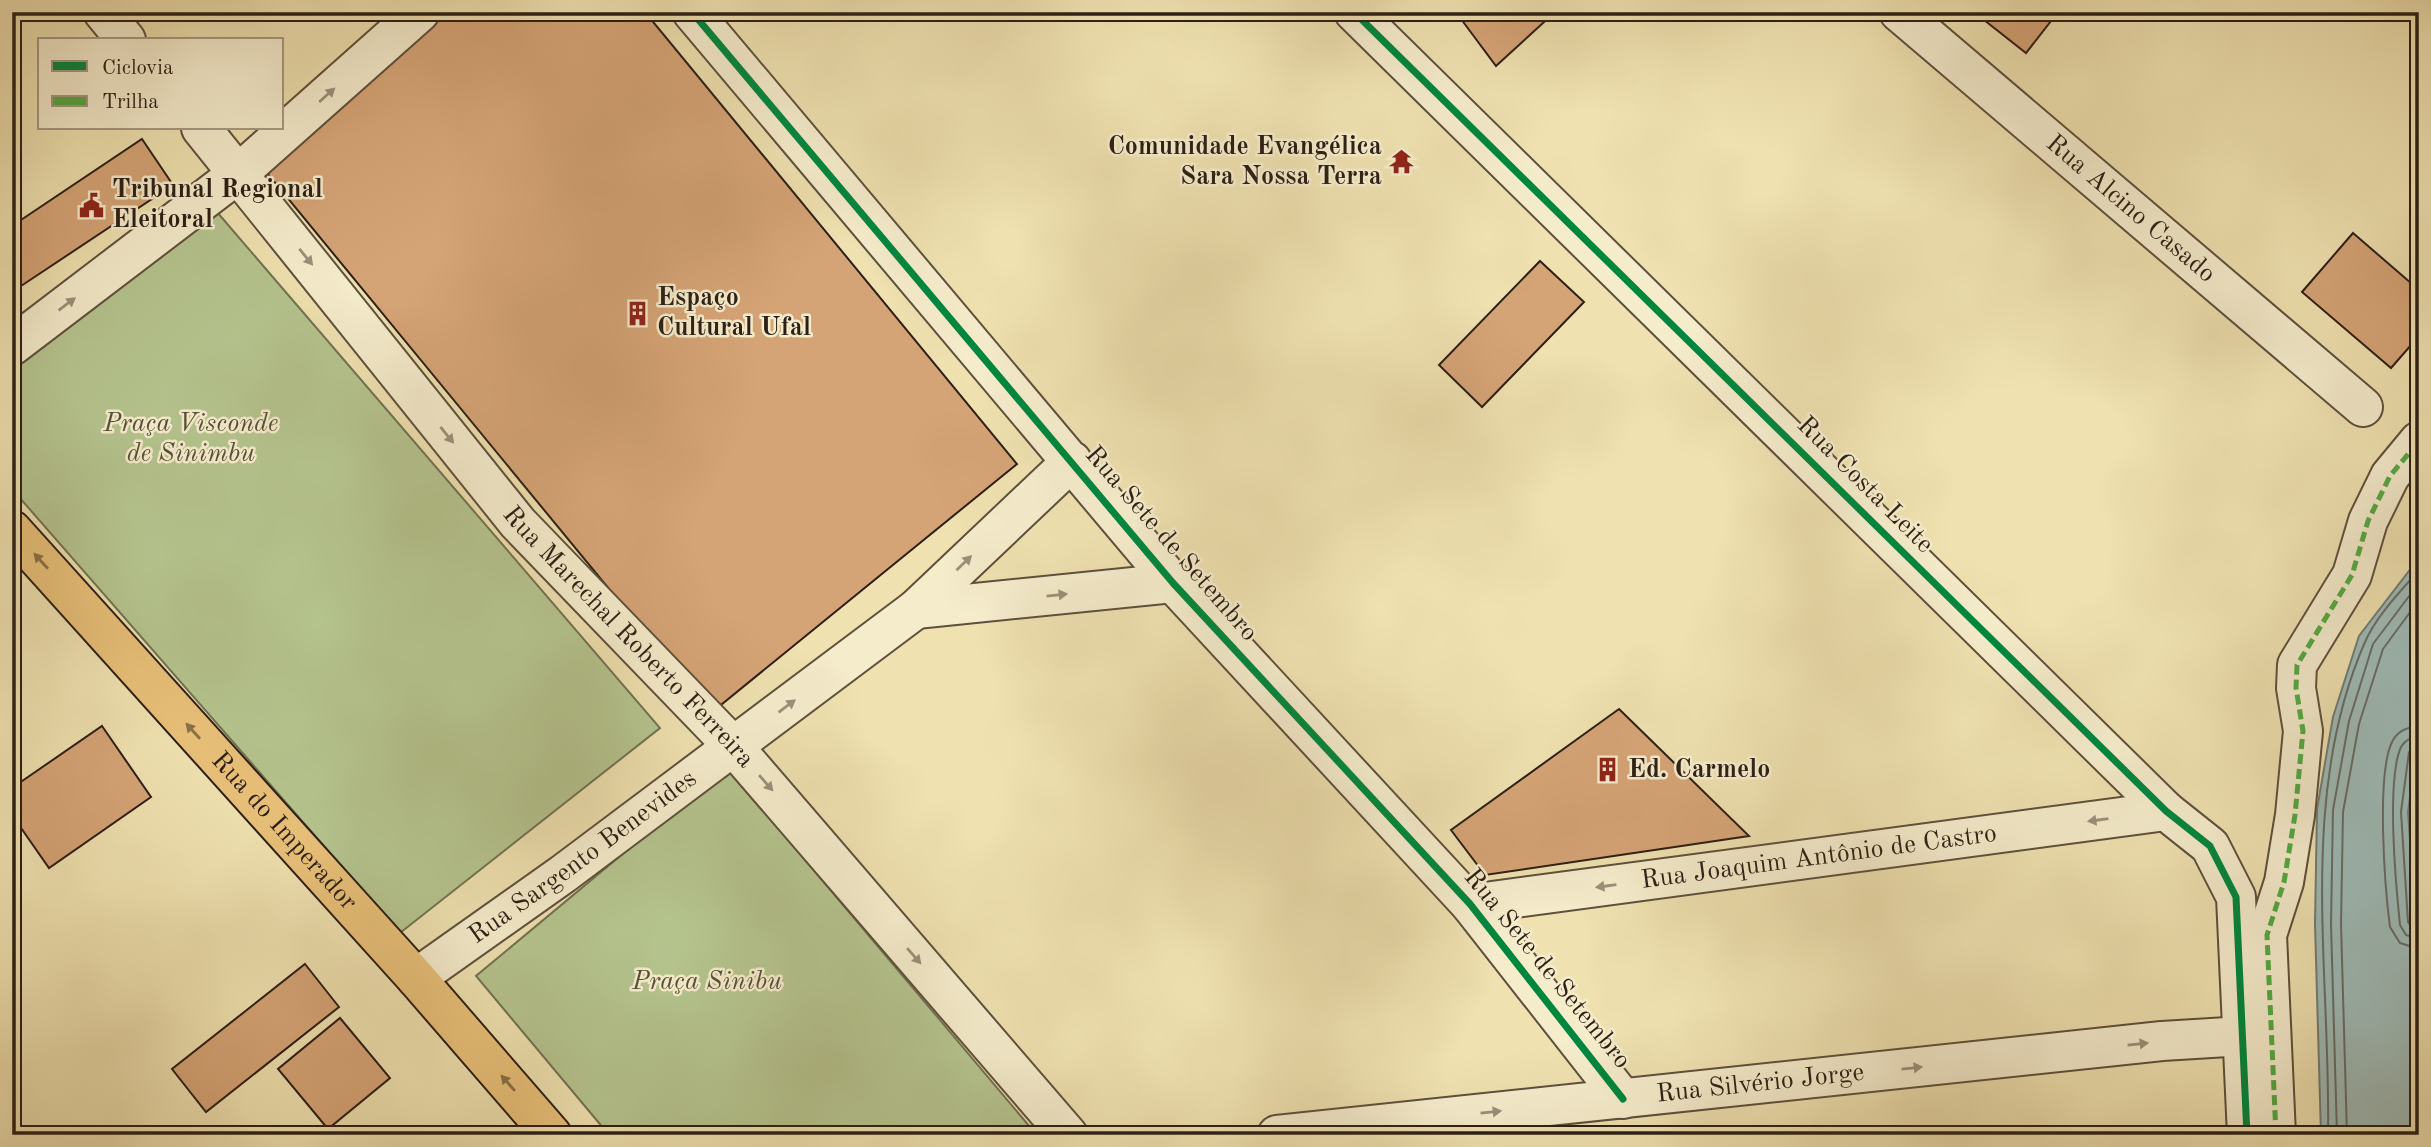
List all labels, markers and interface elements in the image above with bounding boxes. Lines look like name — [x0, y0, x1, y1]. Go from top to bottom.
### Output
legend — [38, 38, 284, 130]
text: Ciclovia — [102, 58, 173, 79]
one-way arrow — [318, 88, 335, 103]
text: Trilha — [102, 92, 159, 113]
street label: Rua Alcino Casado — [2041, 130, 2220, 288]
place label: Comunidade Evangélica Sara Nossa Terra — [1108, 134, 1382, 190]
temple icon: Comunidade Evangélica Sara Nossa Terra — [1388, 148, 1416, 176]
place label: Tribunal Regional Eleitoral — [112, 177, 323, 233]
public building icon: Tribunal Regional Eleitoral — [78, 191, 106, 219]
one-way arrow — [298, 247, 313, 265]
place label: Espaço Cultural Ufal — [657, 285, 811, 341]
one-way arrow — [57, 297, 75, 312]
building icon: Espaço Cultural Ufal — [623, 299, 651, 327]
park label: Praça Visconde de Sinimbu — [102, 411, 279, 467]
street label: Rua Costa Leite — [1792, 412, 1938, 558]
one-way arrow — [440, 425, 455, 443]
street label: Rua Sete de Setembro — [1080, 442, 1262, 646]
street label: Rua Marechal Roberto Ferreira — [497, 502, 759, 773]
one-way arrow — [34, 553, 49, 570]
one-way arrow — [955, 556, 972, 572]
one-way arrow — [1046, 589, 1068, 600]
one-way arrow — [778, 699, 796, 713]
one-way arrow — [186, 722, 201, 739]
street label: Rua do Imperador — [206, 747, 362, 916]
building icon: Ed. Carmelo — [1594, 756, 1622, 784]
place label: Ed. Carmelo — [1628, 757, 1770, 783]
street label: Rua Sargento Benevides — [464, 765, 702, 949]
one-way arrow — [758, 775, 773, 792]
one-way arrow — [2087, 814, 2109, 825]
street label: Rua Joaquim Antônio de Castro — [1639, 821, 1998, 894]
street label: Rua Sete de Setembro — [1459, 864, 1635, 1074]
one-way arrow — [1594, 880, 1616, 891]
one-way arrow — [906, 947, 922, 965]
park label: Praça Sinibu — [631, 969, 782, 995]
one-way arrow — [2128, 1038, 2150, 1049]
street label: Rua Silvério Jorge — [1655, 1060, 1866, 1108]
one-way arrow — [1901, 1062, 1923, 1073]
one-way arrow — [500, 1075, 516, 1092]
one-way arrow — [1480, 1107, 1502, 1118]

